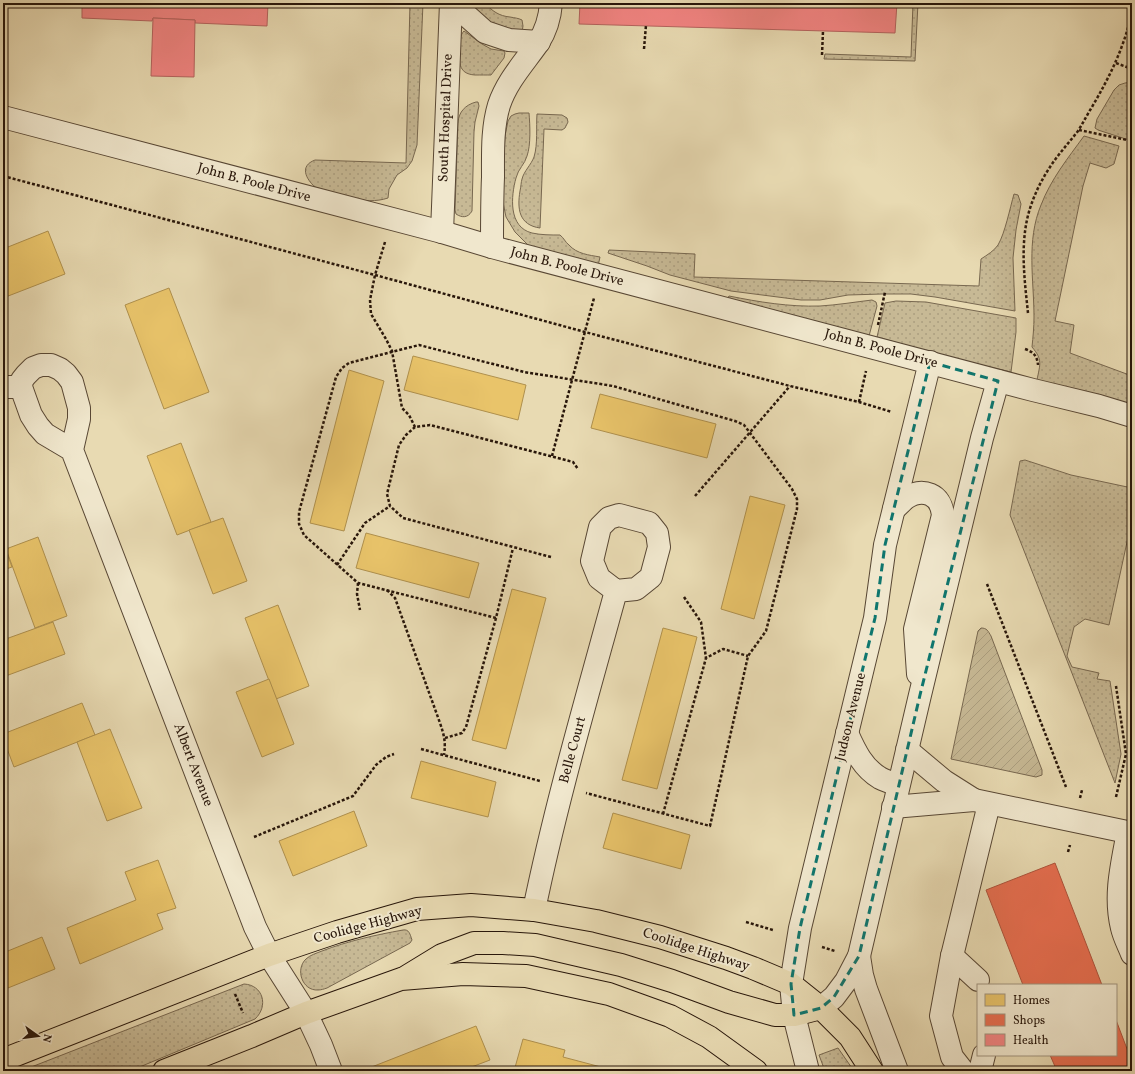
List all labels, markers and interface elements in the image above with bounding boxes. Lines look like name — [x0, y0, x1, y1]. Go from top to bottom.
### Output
street label: South Hospital Drive — [434, 53, 458, 183]
street label: John B. Poole Drive — [195, 159, 313, 207]
street label: John B. Poole Drive — [508, 243, 626, 291]
street label: John B. Poole Drive — [822, 325, 940, 373]
street label: Judson Avenue — [831, 670, 871, 763]
street label: Belle Court — [555, 714, 591, 786]
street label: Albert Avenue — [168, 721, 218, 810]
street label: Coolidge Highway — [312, 901, 425, 949]
street label: Coolidge Highway — [640, 924, 752, 976]
legend — [977, 984, 1117, 1056]
text: Homes — [1013, 993, 1050, 1009]
text: Shops — [1013, 1013, 1045, 1029]
north arrow — [18, 1016, 58, 1056]
text: N — [38, 1032, 54, 1044]
text: Health — [1013, 1033, 1049, 1049]

